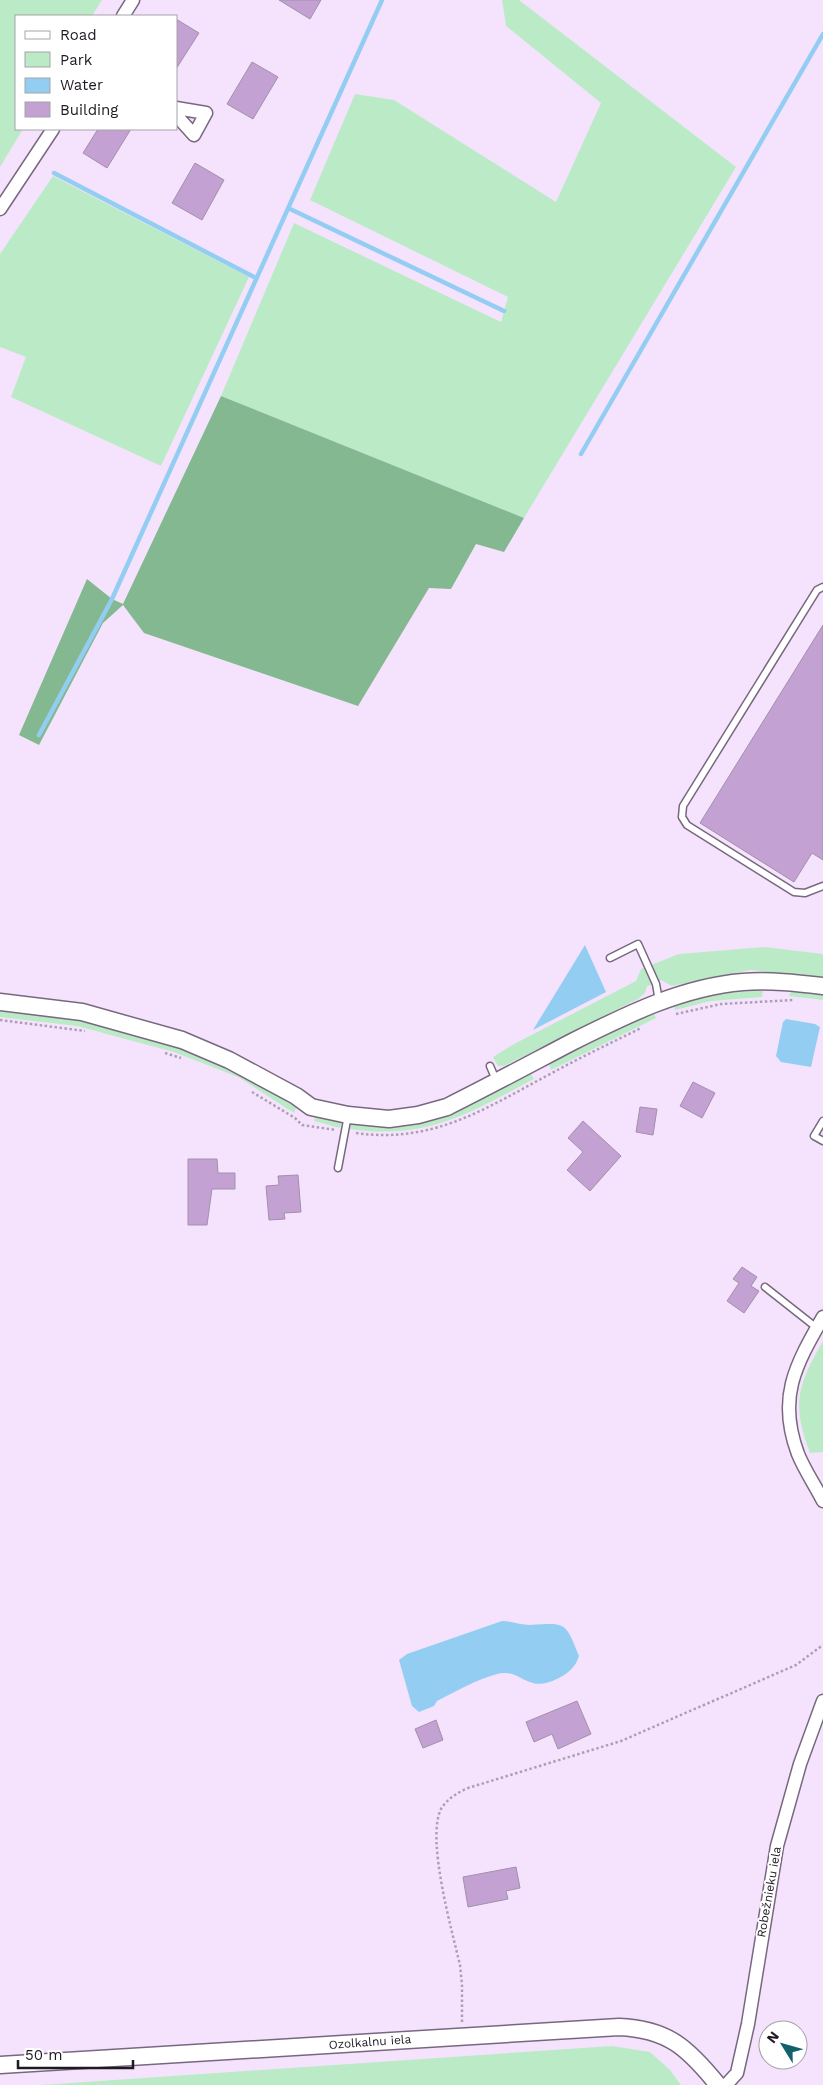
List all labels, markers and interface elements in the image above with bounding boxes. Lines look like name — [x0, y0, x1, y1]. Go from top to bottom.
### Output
legend — [15, 15, 178, 130]
text: Road — [60, 26, 97, 44]
text: Park — [60, 51, 93, 69]
text: Water — [60, 76, 103, 94]
text: Building — [60, 101, 118, 119]
street label: Robežnieku iela — [754, 1845, 784, 1939]
north arrow — [758, 2020, 808, 2070]
text: N — [763, 2028, 782, 2046]
street label: Ozolkalnu iela — [328, 2032, 412, 2052]
scale bar — [18, 2038, 132, 2070]
text: 50 m — [25, 2046, 62, 2064]

